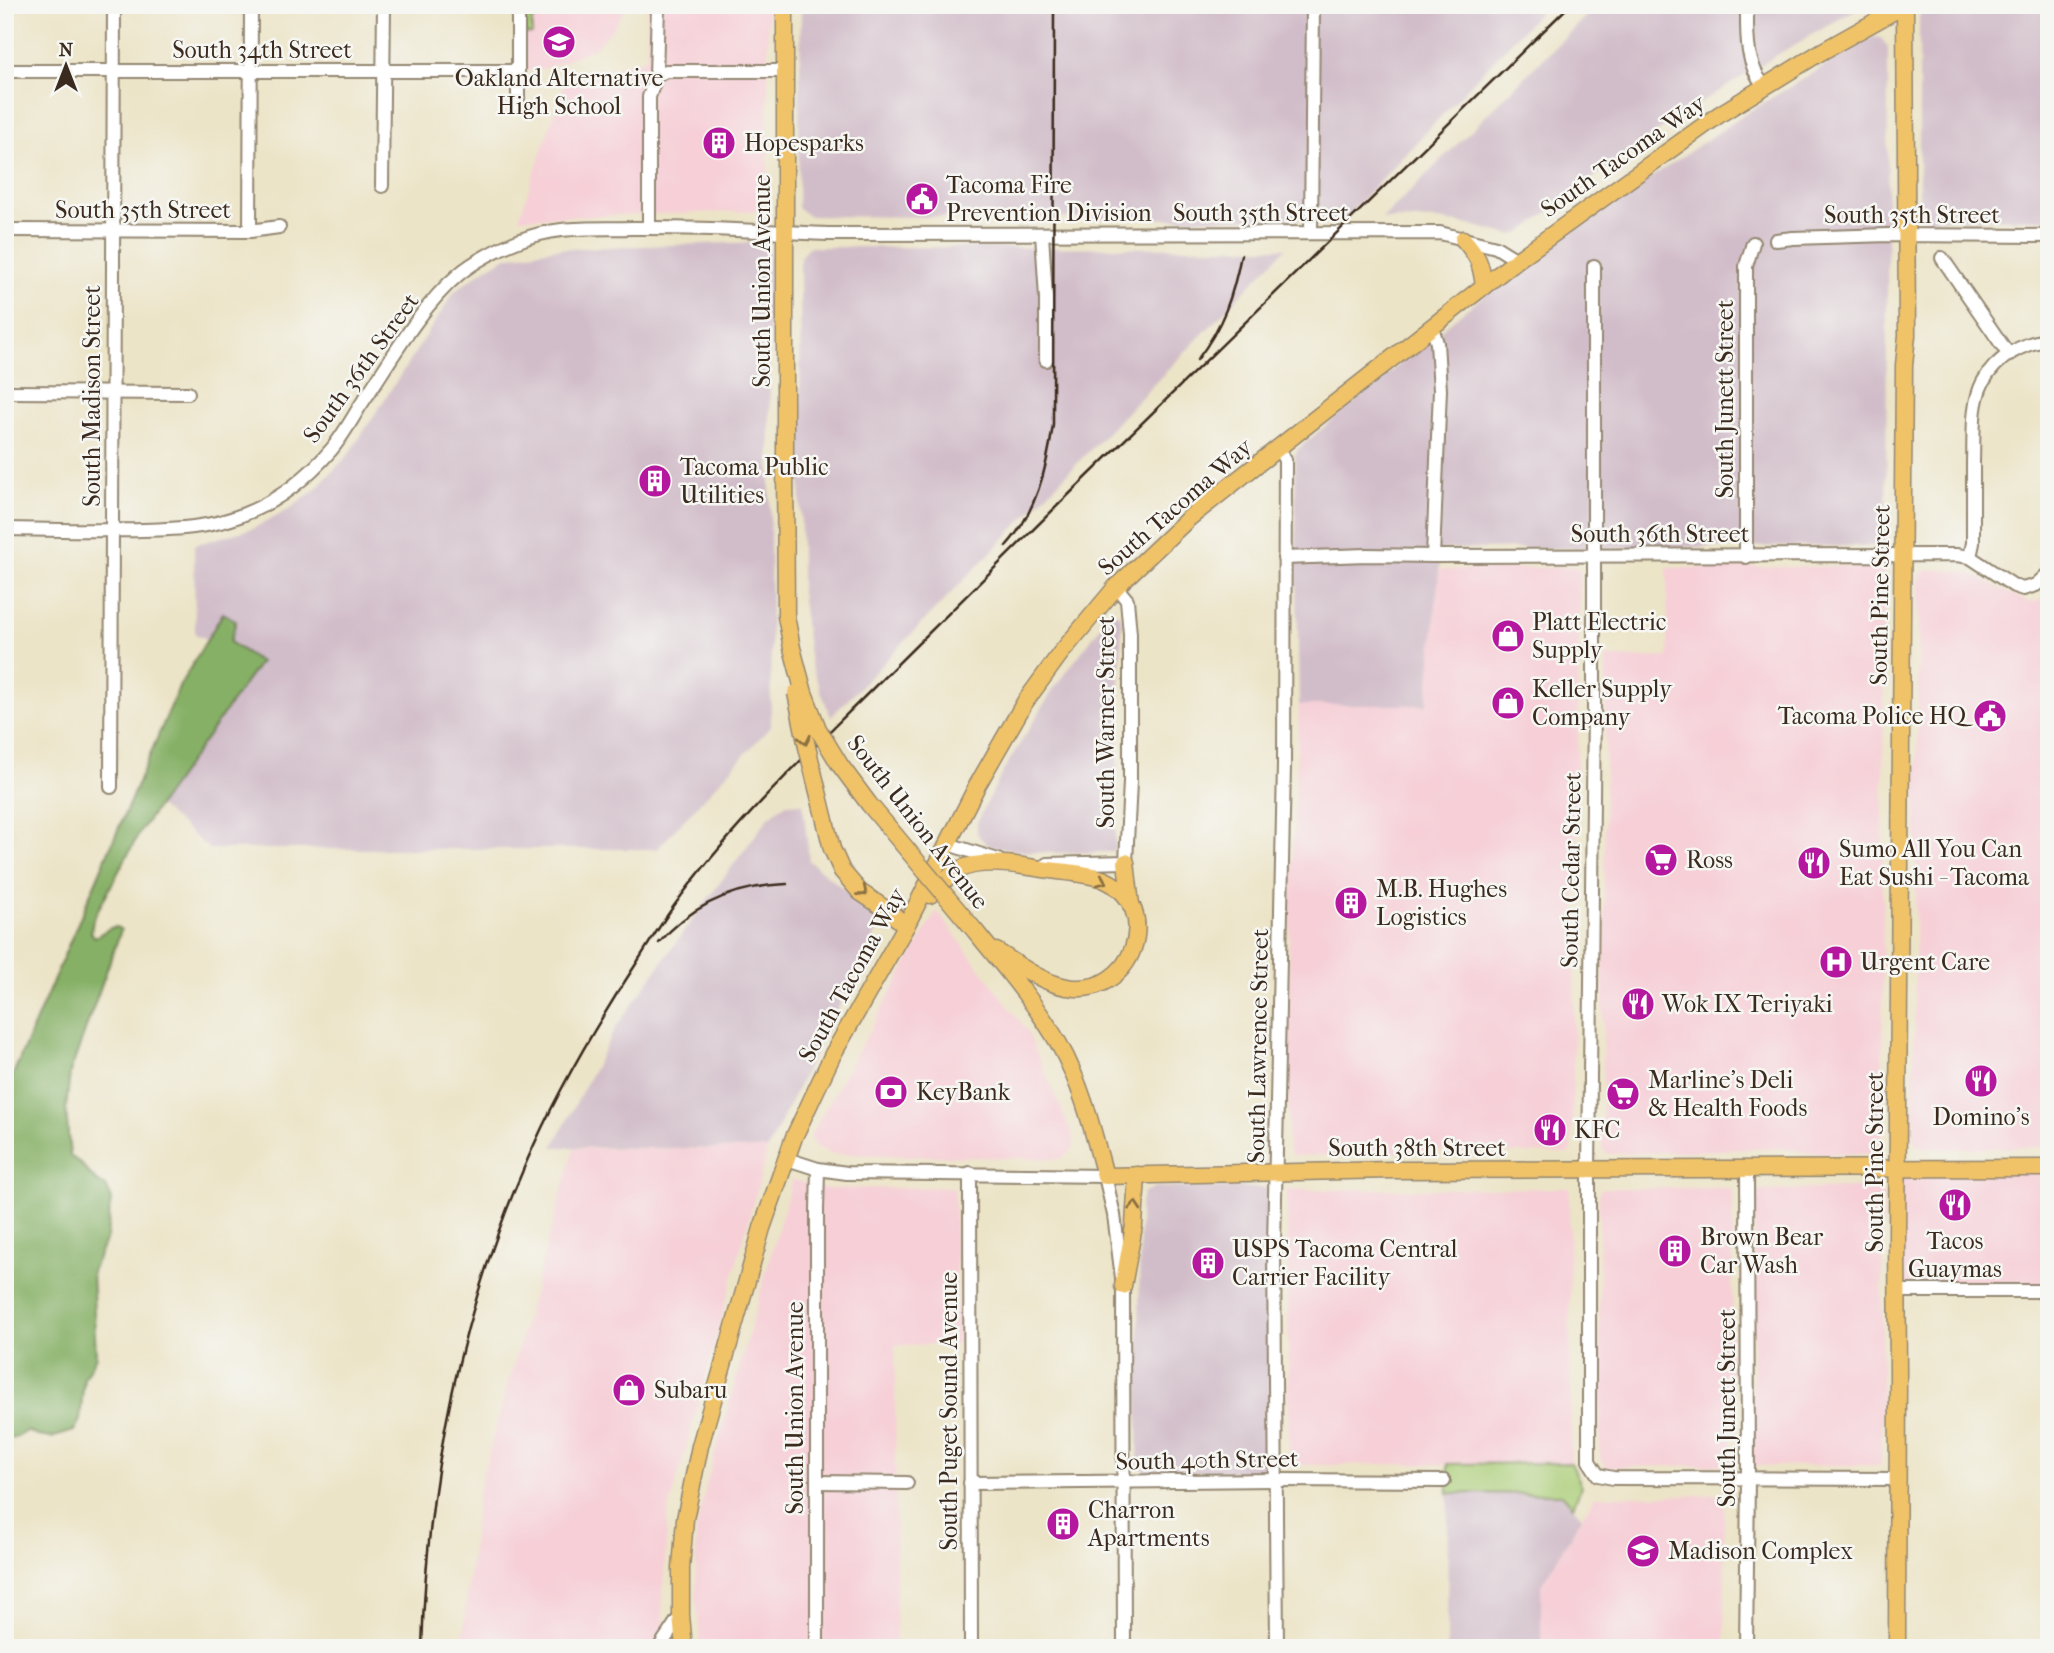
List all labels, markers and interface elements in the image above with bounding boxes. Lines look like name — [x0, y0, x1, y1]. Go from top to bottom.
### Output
school or university icon: Oakland Alternative High School — [540, 23, 578, 61]
north arrow — [32, 32, 102, 102]
street label: South 34th Street — [172, 36, 352, 64]
text: N — [59, 39, 74, 61]
place label: Oakland Alternative High School — [455, 64, 663, 120]
street label: South Tacoma Way — [1535, 88, 1712, 223]
building icon: Hopesparks — [700, 124, 738, 162]
place label: Hopesparks — [744, 129, 864, 157]
place label: Tacoma Fire Prevention Division — [946, 171, 1152, 227]
street label: South Union Avenue — [748, 174, 776, 388]
public building icon: Tacoma Fire Prevention Division — [903, 180, 941, 218]
street label: South 35th Street — [55, 196, 231, 224]
street label: South 35th Street — [1173, 199, 1349, 227]
street label: South 35th Street — [1824, 201, 2000, 229]
street label: South Madison Street — [78, 285, 106, 507]
street label: South 36th Street — [297, 287, 425, 448]
street label: South Junett Street — [1711, 299, 1739, 498]
street label: South Tacoma Way — [1092, 432, 1259, 581]
place label: Tacoma Public Utilities — [680, 453, 829, 509]
building icon: Tacoma Public Utilities — [636, 462, 674, 500]
street label: South Pine Street — [1864, 504, 1896, 686]
street label: South 36th Street — [1571, 520, 1750, 548]
place label: Platt Electric Supply — [1532, 608, 1666, 664]
street label: South Warner Street — [1092, 615, 1120, 828]
shop icon: Platt Electric Supply — [1489, 617, 1527, 655]
place label: Keller Supply Company — [1532, 675, 1673, 731]
shop icon: Keller Supply Company — [1489, 684, 1527, 722]
public building icon: Tacoma Police HQ — [1971, 697, 2009, 735]
place label: Tacoma Police HQ — [1778, 702, 1973, 730]
street label: South Union Avenue — [841, 729, 995, 915]
one-way arrow — [797, 734, 812, 746]
street label: South Cedar Street — [1555, 771, 1587, 968]
place label: Sumo All You Can Eat Sushi - Tacoma — [1839, 835, 2030, 891]
supermarket icon: Ross — [1642, 841, 1680, 879]
restaurant icon: Sumo All You Can Eat Sushi - Tacoma — [1795, 844, 1833, 882]
place label: Ross — [1686, 846, 1733, 874]
one-way arrow — [1095, 873, 1107, 887]
place label: M.B. Hughes Logistics — [1376, 875, 1507, 931]
street label: South Tacoma Way — [793, 882, 912, 1067]
one-way arrow — [856, 884, 868, 897]
building icon: M.B. Hughes Logistics — [1332, 884, 1370, 922]
street label: South Lawrence Street — [1242, 928, 1274, 1164]
hospital icon: Urgent Care — [1817, 943, 1855, 981]
place label: Urgent Care — [1860, 948, 1990, 976]
restaurant icon: Wok IX Teriyaki — [1619, 985, 1657, 1023]
place label: Wok IX Teriyaki — [1661, 990, 1833, 1018]
restaurant icon: Domino's — [1962, 1062, 2000, 1100]
place label: Marline's Deli & Health Foods — [1648, 1066, 1807, 1122]
street label: South Pine Street — [1861, 1071, 1889, 1252]
bank icon: KeyBank — [872, 1073, 910, 1111]
supermarket icon: Marline's Deli & Health Foods — [1604, 1075, 1642, 1113]
place label: KeyBank — [916, 1078, 1011, 1106]
place label: Domino's — [1932, 1103, 2030, 1131]
restaurant icon: KFC — [1531, 1111, 1569, 1149]
place label: KFC — [1574, 1116, 1620, 1144]
street label: South 38th Street — [1328, 1134, 1506, 1162]
restaurant icon: Tacos Guaymas — [1936, 1186, 1974, 1224]
one-way arrow — [1127, 1201, 1142, 1212]
place label: Brown Bear Car Wash — [1700, 1223, 1824, 1279]
place label: Tacos Guaymas — [1908, 1227, 2002, 1283]
building icon: Brown Bear Car Wash — [1656, 1232, 1694, 1270]
place label: USPS Tacoma Central Carrier Facility — [1232, 1235, 1458, 1291]
building icon: USPS Tacoma Central Carrier Facility — [1189, 1244, 1227, 1282]
street label: South Puget Sound Avenue — [935, 1271, 963, 1550]
street label: South Union Avenue — [781, 1301, 809, 1515]
street label: South Junett Street — [1713, 1308, 1741, 1507]
shop icon: Subaru — [610, 1371, 648, 1409]
place label: Subaru — [654, 1376, 728, 1404]
street label: South 40th Street — [1115, 1444, 1299, 1476]
place label: Charron Apartments — [1087, 1496, 1210, 1552]
building icon: Charron Apartments — [1044, 1505, 1082, 1543]
school or university icon: Madison Complex — [1624, 1532, 1662, 1570]
place label: Madison Complex — [1668, 1537, 1853, 1565]

